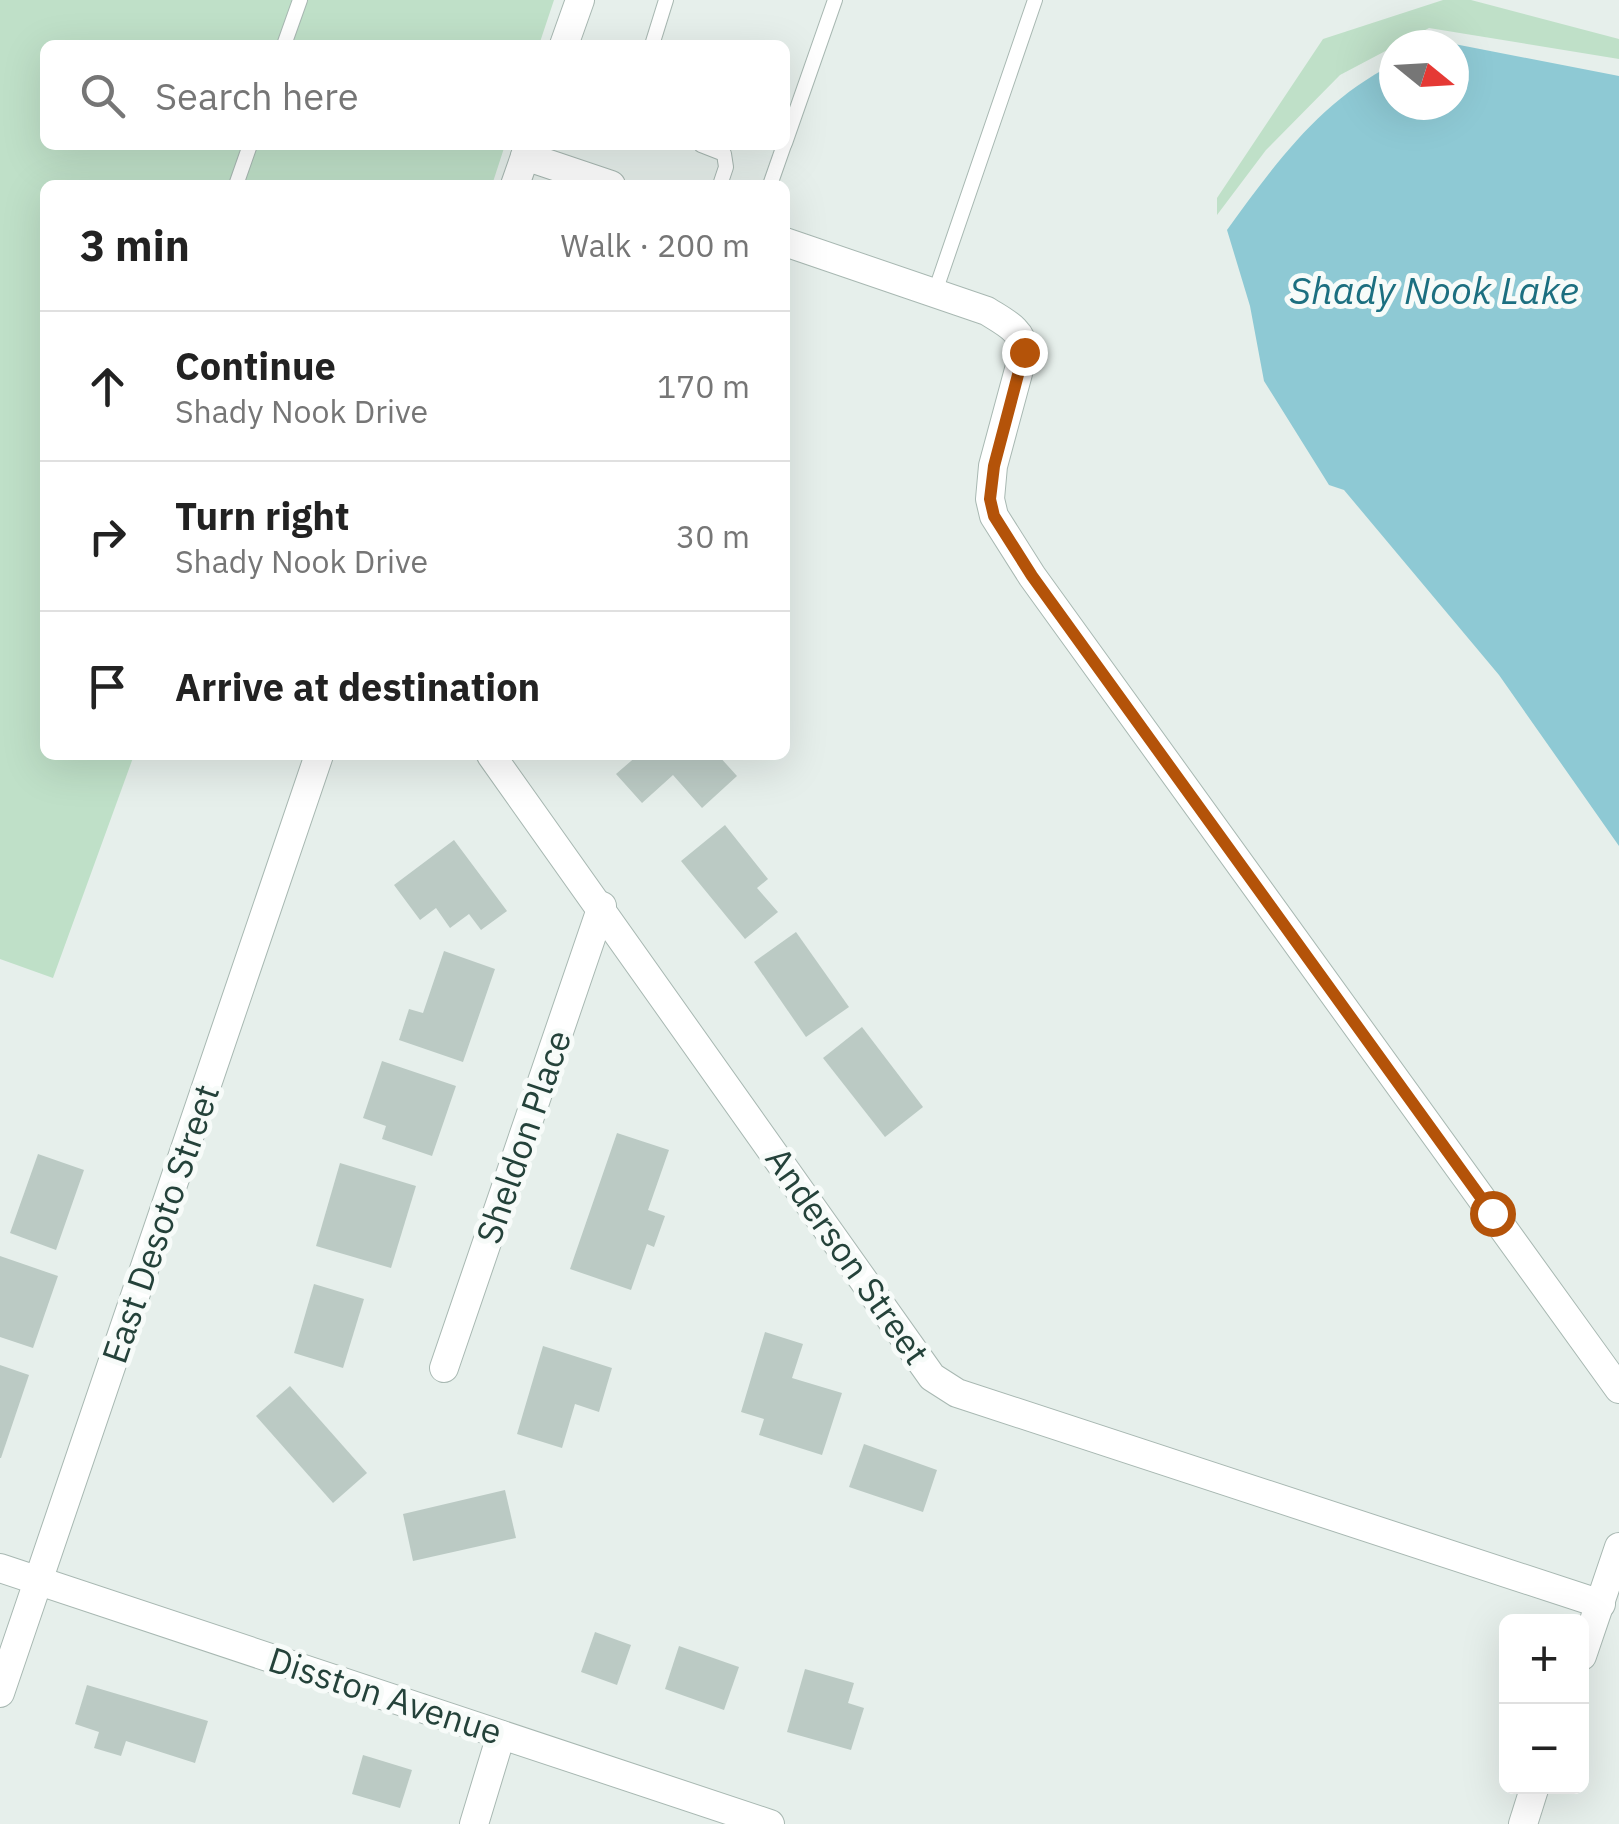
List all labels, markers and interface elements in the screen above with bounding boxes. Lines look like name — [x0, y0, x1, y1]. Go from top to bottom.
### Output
north arrow — [1379, 30, 1469, 120]
search box — [40, 40, 790, 150]
icon: search — [75, 68, 130, 123]
text: Search here — [155, 71, 359, 120]
text: 3 min — [80, 218, 190, 273]
text: Walk · 200 m — [561, 224, 750, 266]
water label: Shady Nook Lake — [1289, 265, 1579, 314]
route end — [1002, 330, 1048, 376]
text: Continue — [175, 341, 336, 390]
icon: ahead — [80, 359, 135, 414]
text: 170 m — [657, 365, 750, 407]
text: Shady Nook Drive — [175, 390, 428, 432]
text: Turn right — [175, 491, 350, 540]
icon: right — [80, 509, 135, 564]
text: 30 m — [676, 515, 750, 557]
text: Shady Nook Drive — [175, 540, 428, 582]
icon: arrive — [80, 659, 135, 714]
text: Arrive at destination — [175, 662, 540, 711]
street label: Sheldon Place — [465, 1024, 581, 1250]
street label: East Desoto Street — [91, 1078, 229, 1369]
street label: Anderson Street — [756, 1138, 940, 1373]
route start — [1470, 1191, 1516, 1237]
map controls — [1499, 1614, 1589, 1794]
button: + — [1499, 1614, 1589, 1704]
street label: Disston Avenue — [263, 1636, 508, 1754]
button: − — [1499, 1704, 1589, 1794]

